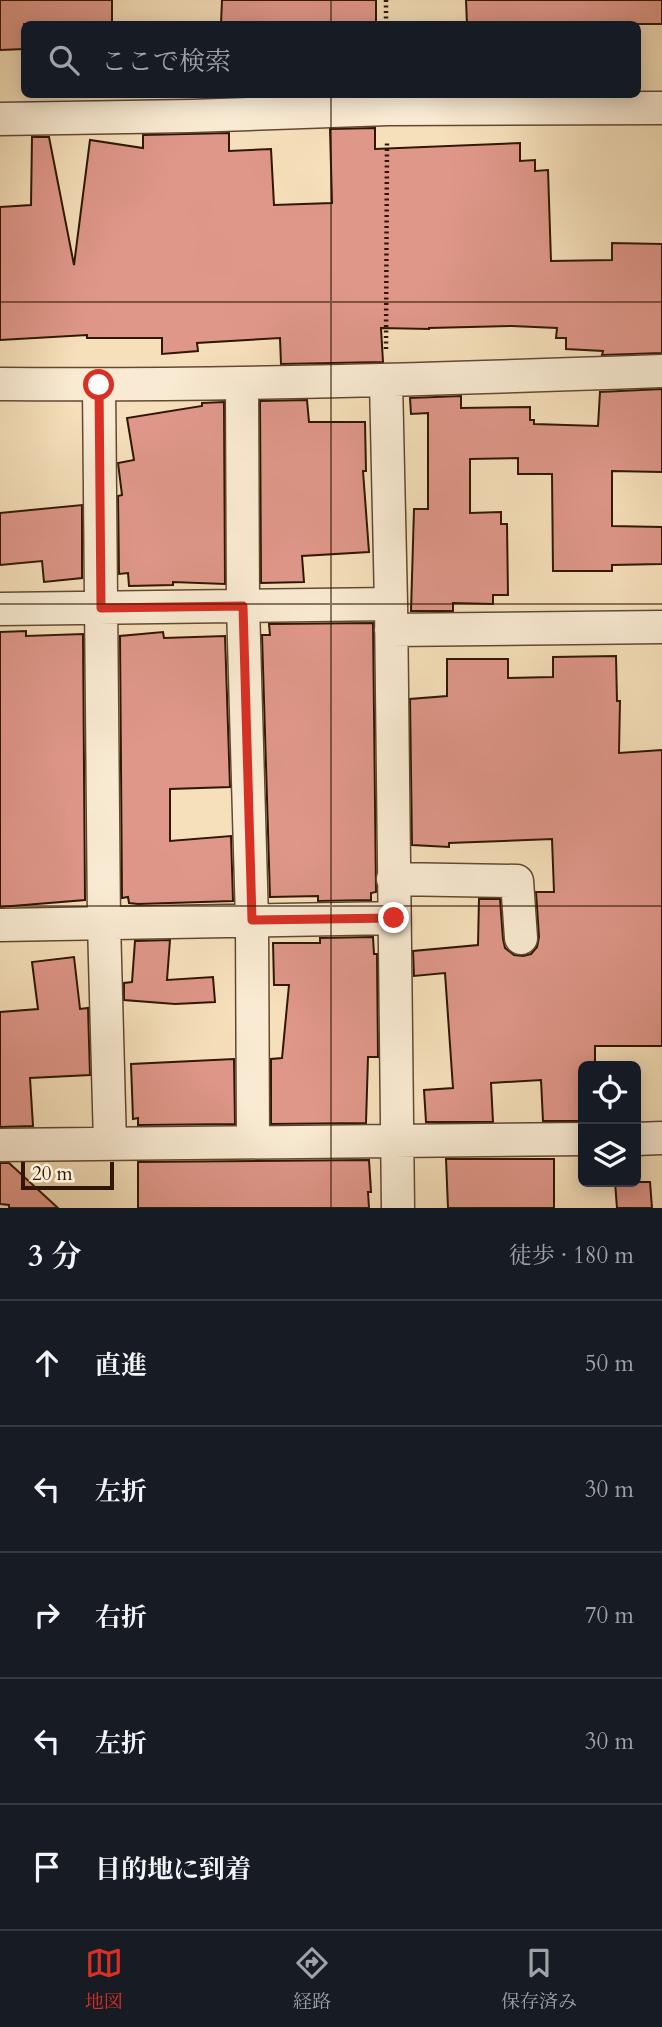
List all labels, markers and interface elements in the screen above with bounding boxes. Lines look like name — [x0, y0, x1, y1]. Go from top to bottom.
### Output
search box — [21, 21, 641, 98]
icon: search — [45, 41, 83, 79]
text: ここで検索 — [101, 44, 231, 79]
route start — [83, 369, 114, 400]
route end — [378, 902, 409, 933]
map controls — [578, 1061, 641, 1187]
button: locate — [578, 1061, 641, 1124]
button: layers — [578, 1124, 641, 1187]
scale bar — [21, 1159, 114, 1191]
text: 20 m — [32, 1161, 73, 1187]
text: 3 分 — [28, 1236, 81, 1277]
text: 徒歩 · 180 m — [509, 1240, 634, 1271]
icon: ahead — [28, 1344, 66, 1382]
text: 直進 — [95, 1348, 147, 1383]
text: 50 m — [585, 1348, 634, 1379]
icon: left — [28, 1470, 66, 1508]
text: 左折 — [95, 1474, 147, 1509]
text: 30 m — [585, 1474, 634, 1505]
icon: right — [28, 1596, 66, 1634]
text: 右折 — [95, 1600, 147, 1635]
text: 70 m — [585, 1600, 634, 1631]
icon: left — [28, 1722, 66, 1760]
text: 左折 — [95, 1726, 147, 1761]
text: 30 m — [585, 1726, 634, 1757]
icon: arrive — [28, 1848, 66, 1886]
text: 目的地に到着 — [95, 1852, 251, 1887]
tab: 地図 — [85, 1944, 123, 2015]
tab: 経路 — [293, 1944, 331, 2015]
tab: 保存済み — [501, 1944, 577, 2015]

